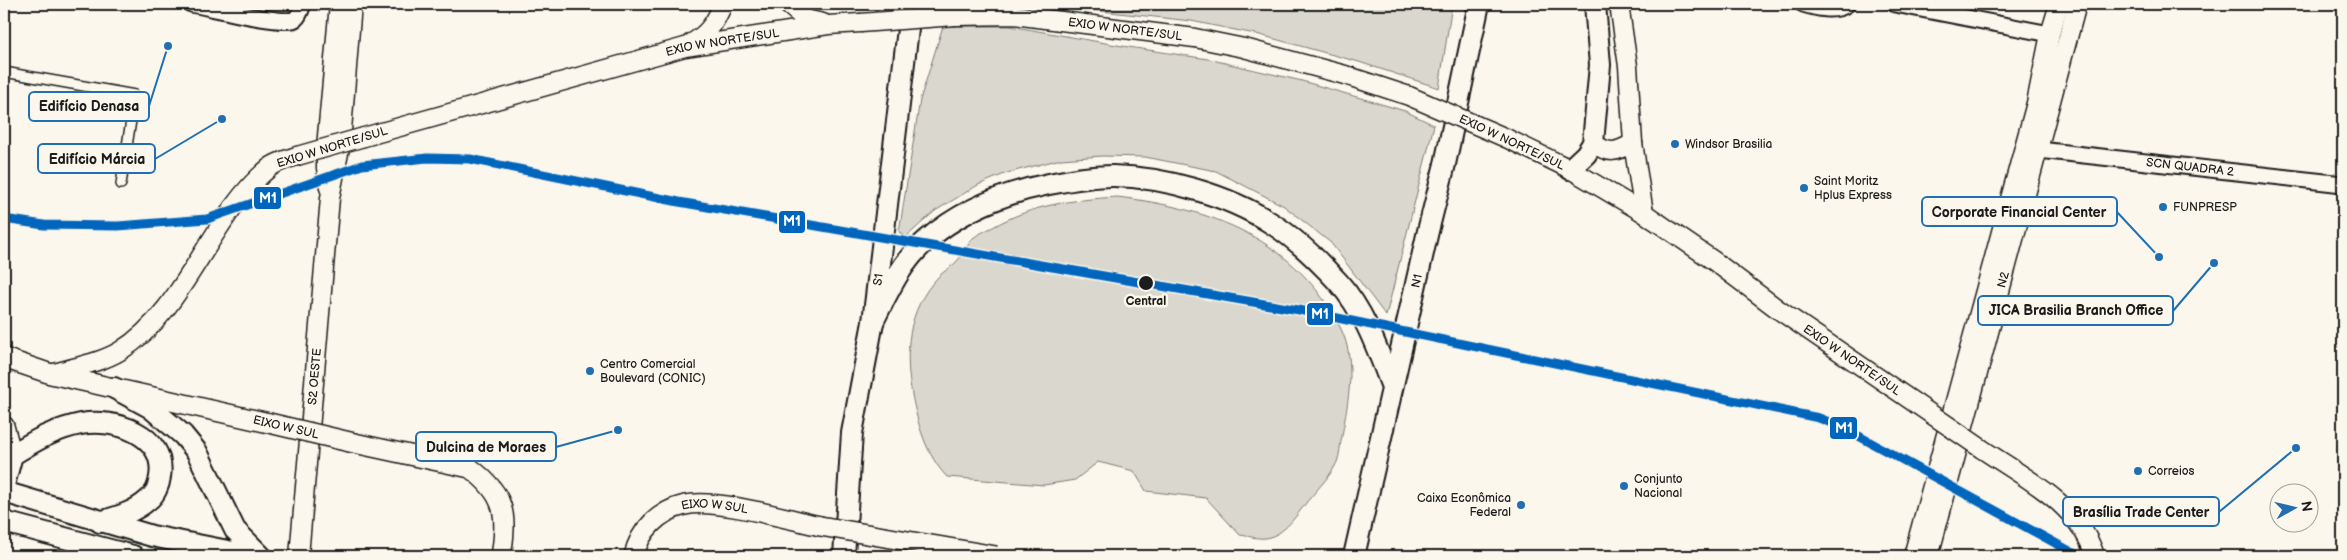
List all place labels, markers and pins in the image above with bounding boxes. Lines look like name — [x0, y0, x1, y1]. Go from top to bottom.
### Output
callout: Edifício Denasa — [29, 92, 149, 121]
place label: Windsor Brasilia — [1685, 137, 1772, 152]
marker: Windsor Brasilia — [1669, 138, 1681, 150]
callout: Edifício Márcia — [38, 144, 155, 173]
place label: Saint Moritz Hplus Express — [1814, 174, 1892, 203]
marker: Saint Moritz Hplus Express — [1798, 182, 1810, 194]
callout: Corporate Financial Center — [1922, 197, 2117, 226]
place label: FUNPRESP — [2173, 200, 2237, 215]
marker: FUNPRESP — [2157, 201, 2169, 213]
marker: Central — [1137, 274, 1155, 292]
place label: Central — [1126, 294, 1166, 309]
callout: JICA Brasilia Branch Office — [1978, 296, 2173, 325]
place label: Centro Comercial Boulevard (CONIC) — [600, 357, 706, 386]
marker: Centro Comercial Boulevard (CONIC) — [584, 365, 596, 377]
callout: Dulcina de Moraes — [416, 432, 556, 461]
place label: Correios — [2148, 464, 2195, 479]
marker: Correios — [2132, 465, 2144, 477]
place label: Conjunto Nacional — [1634, 472, 1683, 501]
marker: Conjunto Nacional — [1618, 480, 1630, 492]
place label: Caixa Econômica Federal — [1417, 491, 1511, 520]
callout: Brasília Trade Center — [2063, 497, 2219, 526]
marker: Caixa Econômica Federal — [1515, 499, 1527, 511]

